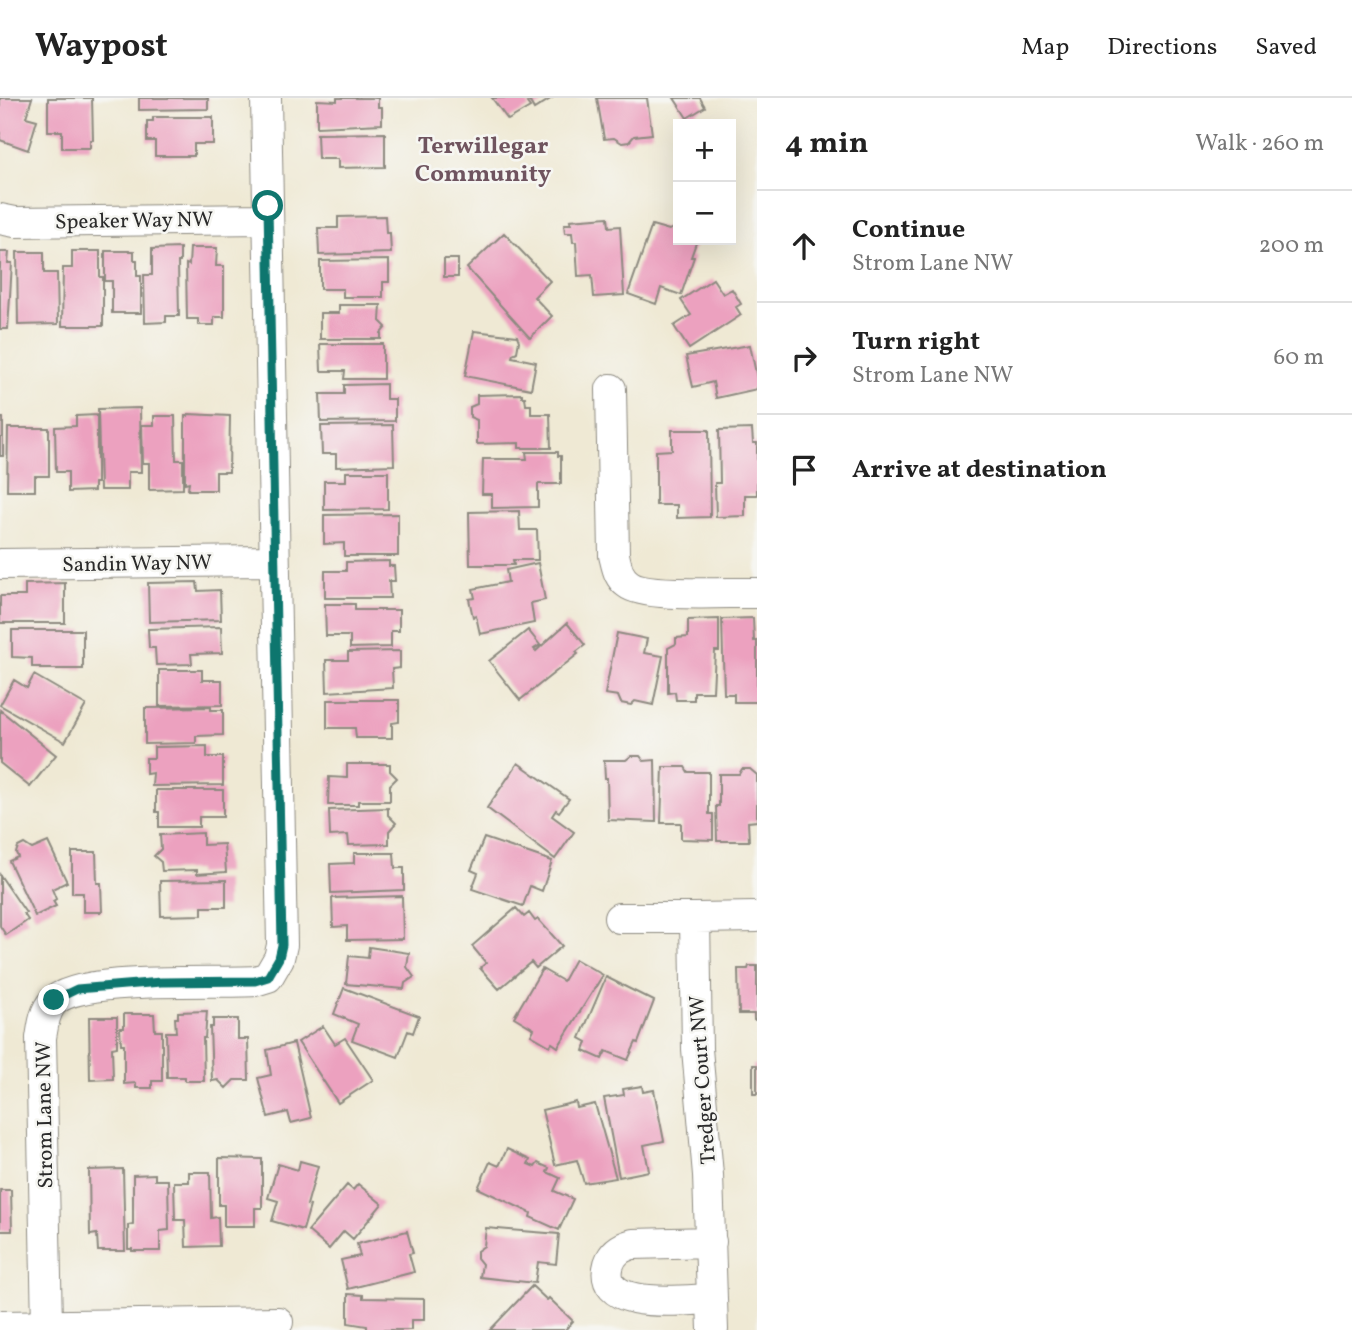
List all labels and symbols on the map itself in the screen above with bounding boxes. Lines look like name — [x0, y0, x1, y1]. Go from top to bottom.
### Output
district label: Terwillegar Community — [415, 130, 552, 192]
route start — [252, 190, 283, 221]
street label: Speaker Way NW — [55, 206, 214, 237]
street label: Sandin Way NW — [62, 549, 212, 580]
route end — [38, 984, 69, 1015]
street label: Tredger Court NW — [683, 994, 724, 1165]
street label: Strom Lane NW — [30, 1041, 61, 1189]

